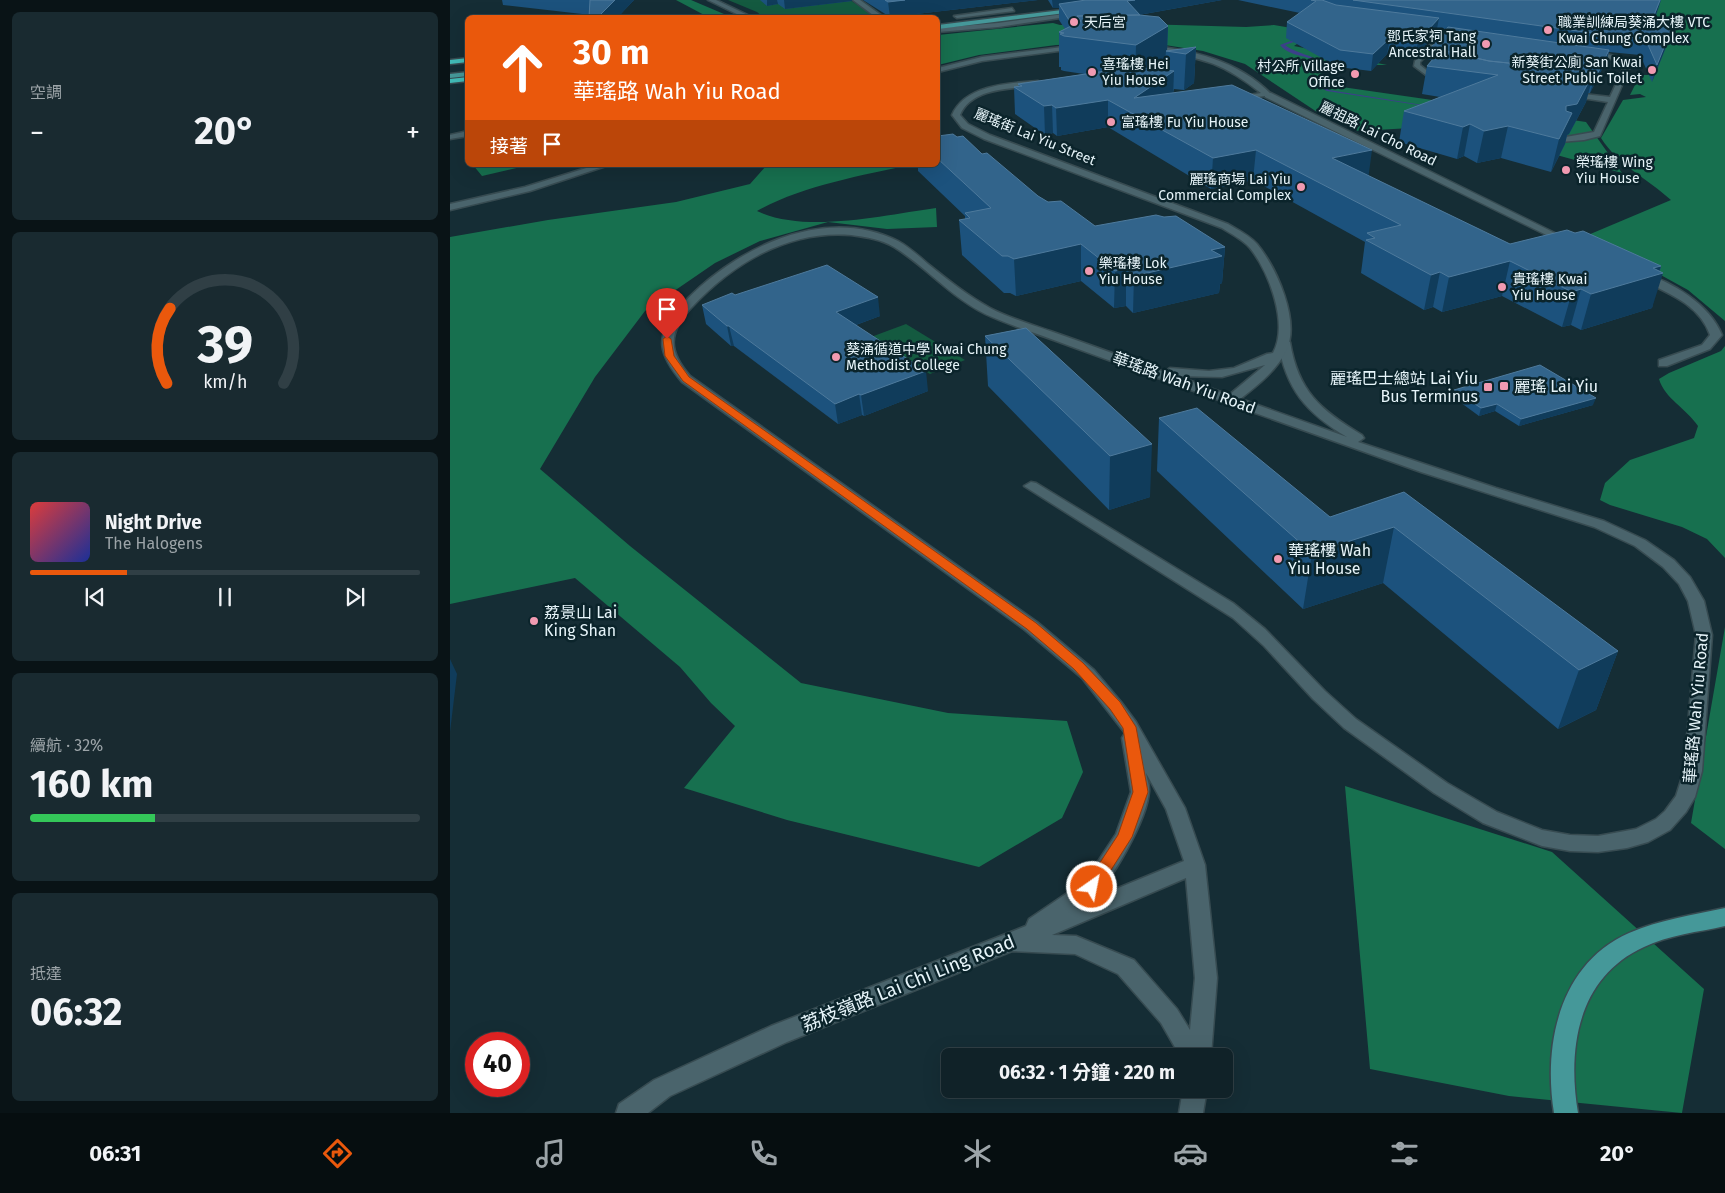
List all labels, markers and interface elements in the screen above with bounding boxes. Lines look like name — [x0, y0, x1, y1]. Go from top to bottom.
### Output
place label: 天后宮 — [1084, 14, 1126, 31]
place label: 職業訓練局葵涌大樓 VTC Kwai Chung Complex — [1558, 14, 1710, 47]
marker: 天后宮 — [1068, 16, 1080, 28]
marker: 職業訓練局葵涌大樓 VTC Kwai Chung Complex — [1542, 24, 1554, 36]
place label: 鄧氏家祠 Tang Ancestral Hall — [1387, 28, 1477, 61]
text: 30 m — [573, 31, 650, 73]
icon: ahead — [490, 35, 555, 100]
marker: 鄧氏家祠 Tang Ancestral Hall — [1480, 38, 1492, 50]
place label: 新葵街公廁 San Kwai Street Public Toilet — [1512, 54, 1643, 87]
place label: 喜瑤樓 Hei Yiu House — [1102, 56, 1169, 89]
place label: 村公所 Village Office — [1257, 58, 1345, 91]
marker: 新葵街公廁 San Kwai Street Public Toilet — [1646, 64, 1658, 76]
marker: 喜瑤樓 Hei Yiu House — [1086, 66, 1098, 78]
marker: 村公所 Village Office — [1349, 68, 1361, 80]
text: 華瑤路 Wah Yiu Road — [573, 78, 781, 105]
text: 空調 — [30, 83, 62, 102]
street label: 麗祖路 Lai Cho Road — [1317, 98, 1439, 170]
street label: 麗瑤街 Lai Yiu Street — [972, 105, 1099, 169]
text: 20° — [194, 108, 256, 154]
place label: 富瑤樓 Fu Yiu House — [1121, 114, 1248, 131]
text: − — [30, 116, 44, 149]
text: + — [406, 116, 420, 149]
marker: 富瑤樓 Fu Yiu House — [1105, 116, 1117, 128]
icon: arrive — [538, 130, 566, 158]
text: 接著 — [490, 135, 528, 158]
place label: 榮瑤樓 Wing Yiu House — [1576, 154, 1653, 187]
marker: 榮瑤樓 Wing Yiu House — [1560, 164, 1572, 176]
place label: 麗瑤商場 Lai Yiu Commercial Complex — [1158, 171, 1291, 204]
marker: 麗瑤商場 Lai Yiu Commercial Complex — [1295, 181, 1307, 193]
place label: 樂瑤樓 Lok Yiu House — [1099, 255, 1168, 288]
marker: 樂瑤樓 Lok Yiu House — [1083, 265, 1095, 277]
place label: 貴瑤樓 Kwai Yiu House — [1512, 271, 1587, 304]
marker: 貴瑤樓 Kwai Yiu House — [1496, 281, 1508, 293]
pin — [646, 288, 688, 339]
icon: arrive — [653, 295, 681, 323]
text: 39 — [196, 313, 253, 376]
place label: 葵涌循道中學 Kwai Chung Methodist College — [846, 341, 1007, 374]
street label: 華瑤路 Wah Yiu Road — [1110, 348, 1258, 418]
marker: 葵涌循道中學 Kwai Chung Methodist College — [830, 351, 842, 363]
place label: 麗瑤巴士總站 Lai Yiu Bus Terminus — [1330, 369, 1478, 406]
text: km/h — [203, 371, 247, 393]
place label: 麗瑤 Lai Yiu — [1514, 377, 1598, 396]
marker: 麗瑤 Lai Yiu — [1498, 380, 1510, 392]
marker: 麗瑤巴士總站 Lai Yiu Bus Terminus — [1482, 381, 1494, 393]
text: Night Drive — [105, 511, 202, 534]
text: The Halogens — [105, 534, 203, 553]
place label: 華瑤樓 Wah Yiu House — [1288, 541, 1371, 578]
marker: 華瑤樓 Wah Yiu House — [1272, 553, 1284, 565]
icon: previous — [81, 583, 109, 611]
icon: pause — [211, 583, 239, 611]
icon: next — [341, 583, 369, 611]
place label: 荔景山 Lai King Shan — [544, 603, 617, 640]
marker: 荔景山 Lai King Shan — [528, 615, 540, 627]
street label: 華瑤路 Wah Yiu Road — [1680, 632, 1712, 784]
text: 續航 · 32% — [30, 736, 103, 755]
text: 160 km — [30, 761, 153, 807]
position arrow — [1065, 860, 1117, 912]
street label: 荔枝嶺路 Lai Chi Ling Road — [798, 930, 1018, 1036]
text: 抵達 — [30, 964, 62, 983]
text: 06:32 — [30, 989, 122, 1035]
speed limit sign: 40 — [465, 1032, 530, 1097]
text: 06:32 · 1 分鐘 · 220 m — [999, 1061, 1175, 1084]
icon: directions — [320, 1136, 355, 1171]
icon: music — [533, 1136, 568, 1171]
icon: phone — [746, 1136, 781, 1171]
icon: climate — [960, 1136, 995, 1171]
icon: car — [1173, 1136, 1208, 1171]
icon: filters — [1387, 1136, 1422, 1171]
text: 06:31 — [89, 1140, 141, 1167]
text: 20° — [1600, 1140, 1636, 1167]

